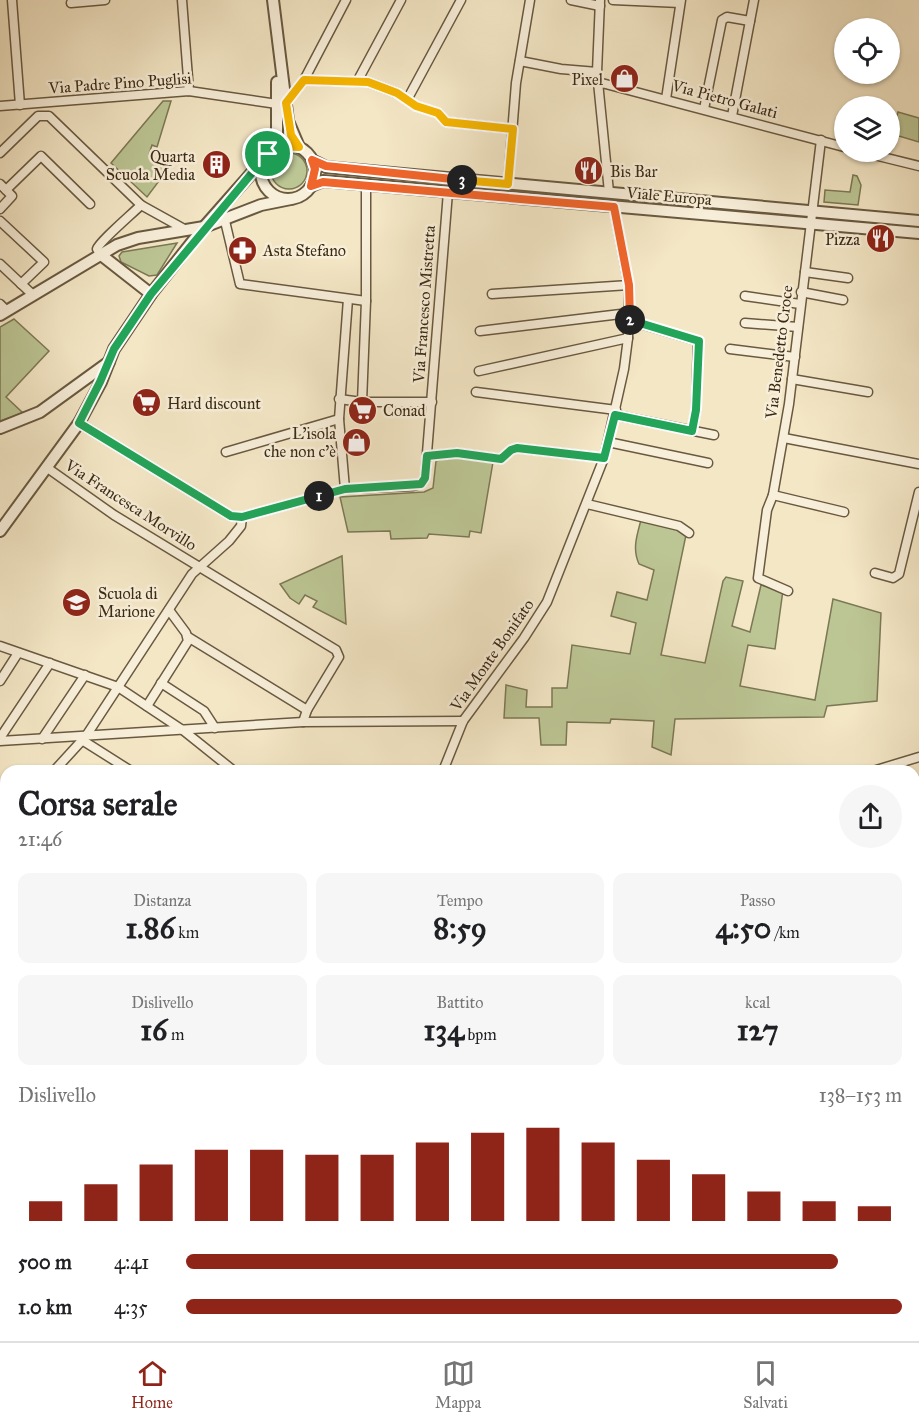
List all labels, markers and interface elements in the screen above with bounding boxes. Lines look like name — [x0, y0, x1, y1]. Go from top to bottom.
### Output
map controls — [834, 18, 900, 162]
button: locate — [834, 18, 900, 84]
shop icon: Pixel — [608, 63, 640, 95]
street label: Via Padre Pino Puglisi — [47, 68, 193, 99]
place label: Pixel — [572, 70, 604, 89]
street label: Via Pietro Galati — [669, 75, 781, 122]
button: layers — [834, 96, 900, 162]
pin — [242, 128, 293, 179]
icon: arrive — [251, 137, 284, 170]
place label: Quarta Scuola Media — [106, 147, 195, 184]
building icon: Quarta Scuola Media — [200, 149, 232, 181]
restaurant icon: Bis Bar — [573, 155, 605, 187]
place label: Bis Bar — [610, 162, 658, 181]
pin: 3 — [447, 165, 477, 195]
text: 3 — [459, 170, 465, 189]
street label: Viale Europa — [625, 183, 713, 209]
restaurant icon: Pizza — [865, 223, 897, 255]
street label: Via Francesco Mistretta — [409, 224, 439, 384]
place label: Pizza — [825, 230, 860, 249]
pharmacy icon: Asta Stefano — [226, 234, 258, 266]
place label: Asta Stefano — [262, 241, 346, 260]
street label: Via Benedetto Croce — [761, 284, 797, 421]
pin: 2 — [615, 305, 645, 335]
text: 2 — [626, 310, 634, 329]
supermarket icon: Hard discount — [130, 387, 162, 419]
place label: Hard discount — [167, 394, 261, 413]
supermarket icon: Conad — [346, 394, 378, 426]
place label: Conad — [383, 401, 426, 420]
place label: L'isola che non c'è — [264, 424, 336, 461]
shop icon: L'isola che non c'è — [341, 426, 373, 458]
street label: Via Francesca Morvillo — [61, 455, 200, 555]
pin: 1 — [304, 481, 334, 511]
text: 1 — [316, 486, 322, 505]
place label: Scuola di Marione — [98, 584, 158, 621]
school or university icon: Scuola di Marione — [61, 586, 93, 618]
street label: Via Monte Bonifato — [446, 595, 538, 715]
text: Corsa serale — [18, 784, 177, 824]
button: share — [839, 785, 902, 848]
text: 21:46 — [18, 827, 62, 851]
text: Distanza — [133, 891, 191, 910]
text: Tempo — [437, 891, 483, 910]
text: Passo — [740, 891, 775, 910]
text: 1.86 — [125, 910, 175, 946]
text: 8:59 — [433, 910, 487, 946]
text: 4:50 — [716, 910, 771, 946]
text: km — [175, 923, 199, 942]
text: /km — [771, 923, 800, 942]
text: Dislivello — [131, 993, 193, 1012]
text: Battito — [437, 993, 483, 1012]
text: kcal — [745, 993, 770, 1012]
text: 16 — [140, 1012, 167, 1048]
text: 134 — [423, 1012, 464, 1048]
text: 127 — [737, 1012, 779, 1048]
text: m — [167, 1025, 184, 1044]
text: bpm — [464, 1025, 497, 1044]
text: Dislivello — [18, 1083, 96, 1107]
text: 138–153 m — [819, 1083, 902, 1107]
text: 500 m — [18, 1250, 72, 1274]
text: 4:41 — [114, 1250, 149, 1274]
text: 1.0 km — [18, 1295, 72, 1319]
text: 4:35 — [114, 1295, 147, 1319]
tab: Home — [131, 1357, 173, 1412]
tab: Mappa — [435, 1357, 481, 1412]
tab: Salvati — [743, 1357, 788, 1412]

